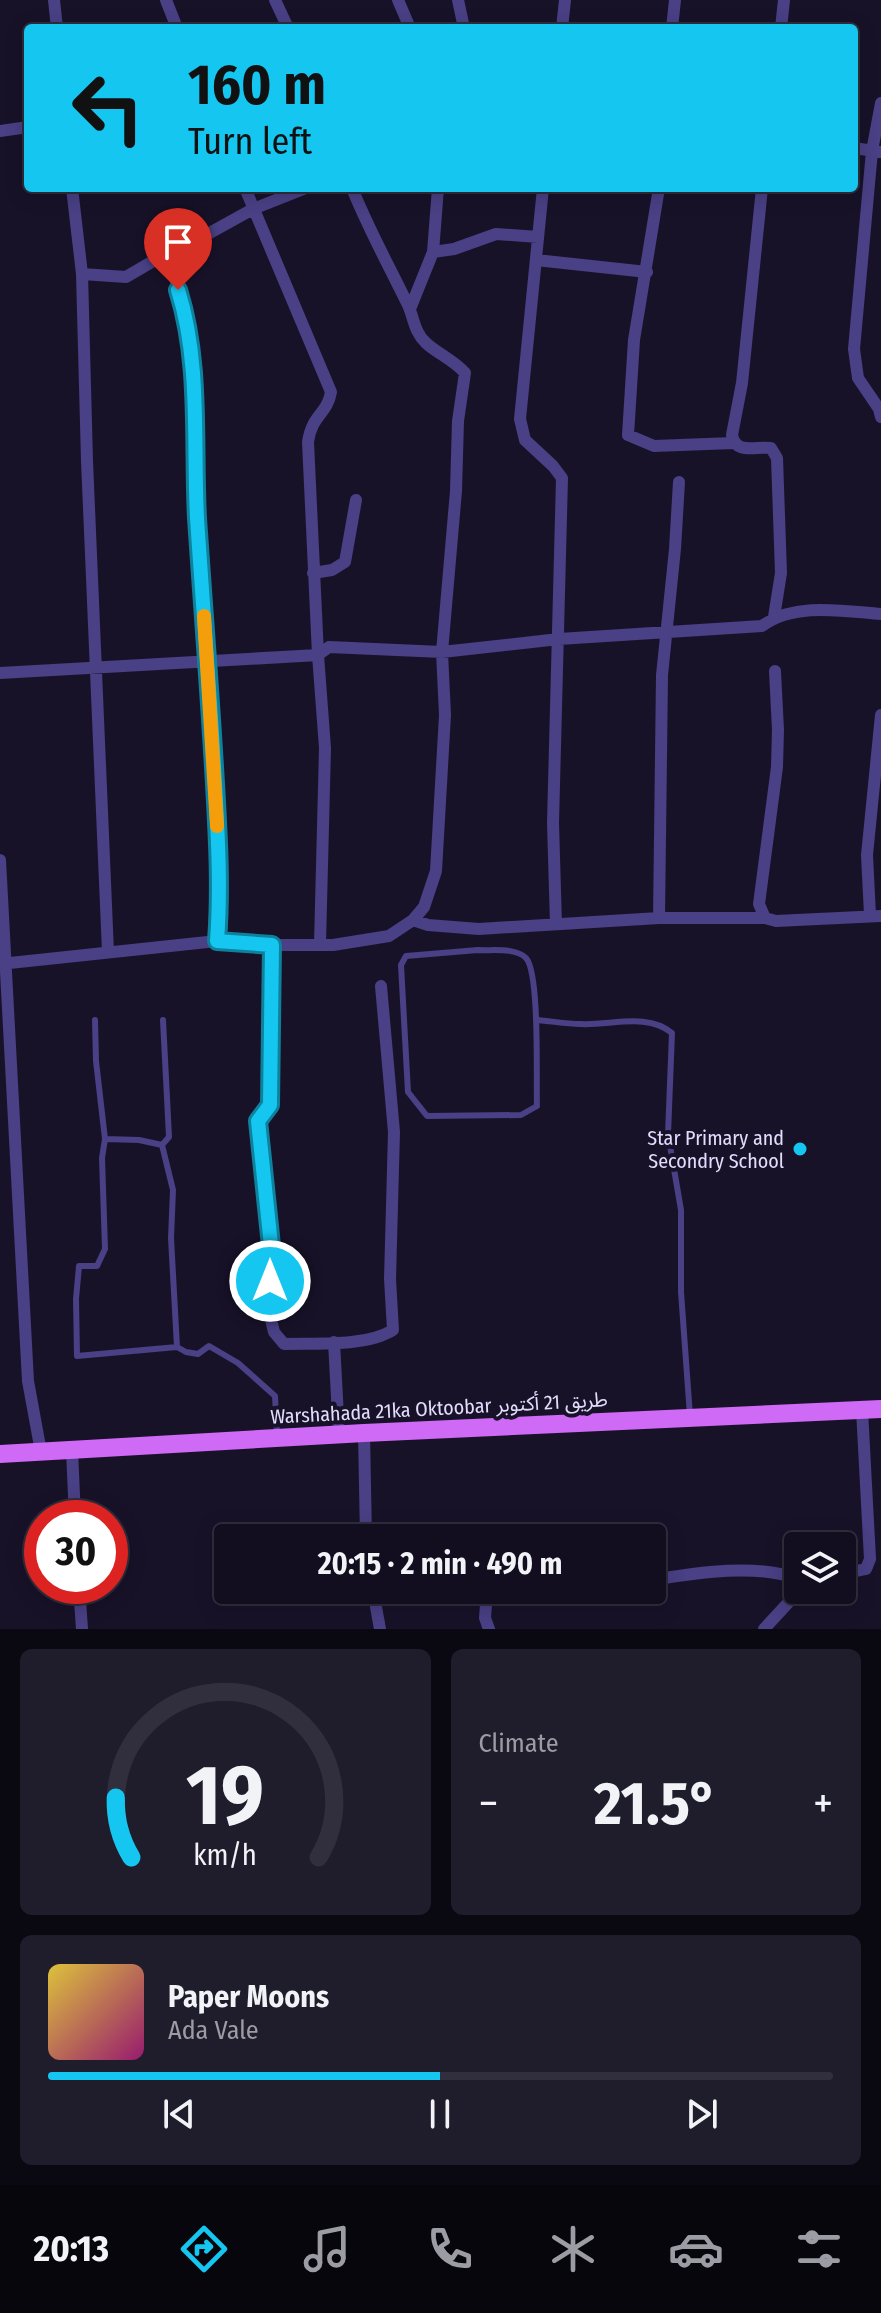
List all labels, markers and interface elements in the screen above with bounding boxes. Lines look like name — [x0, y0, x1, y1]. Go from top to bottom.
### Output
text: 160 m — [188, 52, 326, 119]
icon: left — [56, 56, 160, 160]
text: Turn left — [188, 120, 312, 164]
pin — [144, 208, 212, 290]
icon: arrive — [156, 220, 200, 264]
place label: Star Primary and Secondry School — [647, 1126, 784, 1173]
marker: Star Primary and Secondry School — [791, 1140, 809, 1158]
position arrow — [228, 1239, 312, 1323]
street label: Warshahada 21ka Oktoobar طريق 21 أكتوبر — [270, 1387, 608, 1430]
speed limit sign: 30 — [24, 1500, 128, 1604]
map controls — [784, 1532, 856, 1604]
button: layers — [784, 1532, 856, 1604]
text: 20:15 · 2 min · 490 m — [318, 1546, 562, 1582]
text: Climate — [479, 1728, 559, 1759]
text: 19 — [186, 1746, 264, 1846]
text: 21.5° — [594, 1768, 717, 1840]
text: − — [479, 1777, 498, 1830]
text: + — [813, 1777, 833, 1830]
text: km/h — [193, 1838, 257, 1873]
text: Paper Moons — [168, 1979, 329, 2015]
text: Ada Vale — [168, 2015, 259, 2046]
icon: previous — [157, 2092, 201, 2136]
icon: pause — [418, 2092, 462, 2136]
icon: next — [680, 2092, 724, 2136]
icon: directions — [176, 2221, 232, 2277]
icon: music — [299, 2221, 355, 2277]
icon: phone — [422, 2221, 478, 2277]
icon: climate — [545, 2221, 601, 2277]
icon: car — [668, 2221, 724, 2277]
icon: filters — [791, 2221, 847, 2277]
text: 20:13 — [34, 2227, 109, 2271]

